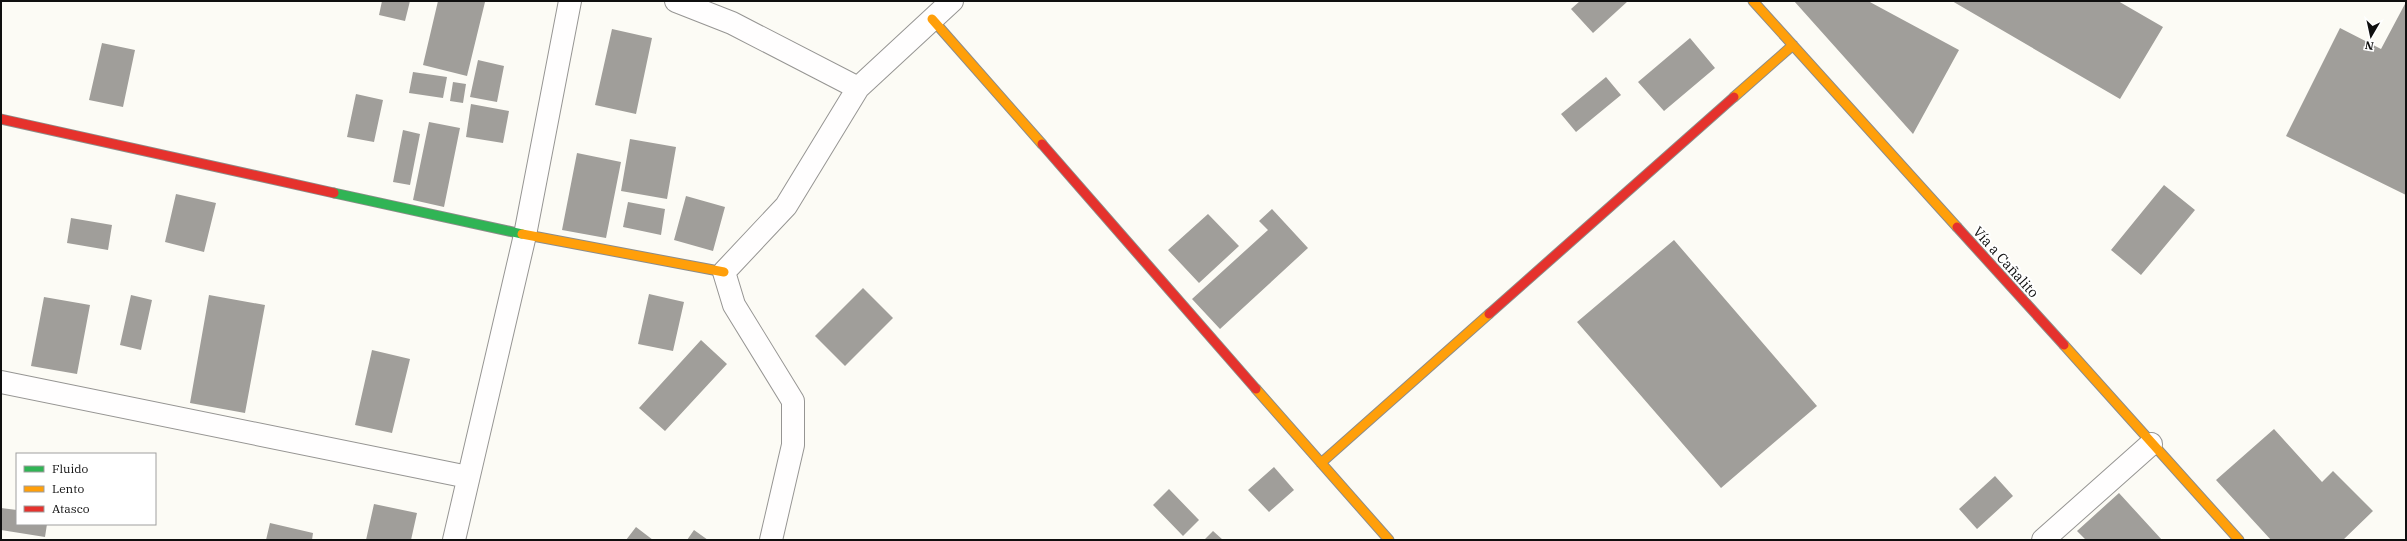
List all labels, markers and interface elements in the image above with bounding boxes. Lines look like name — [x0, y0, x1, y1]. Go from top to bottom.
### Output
north arrow — [2351, 16, 2391, 56]
text: N — [2364, 38, 2375, 53]
street label: Vía a Cañalito — [1969, 223, 2043, 301]
legend — [16, 453, 156, 525]
text: Fluido — [52, 461, 89, 476]
text: Lento — [52, 481, 84, 496]
text: Atasco — [52, 501, 90, 516]

